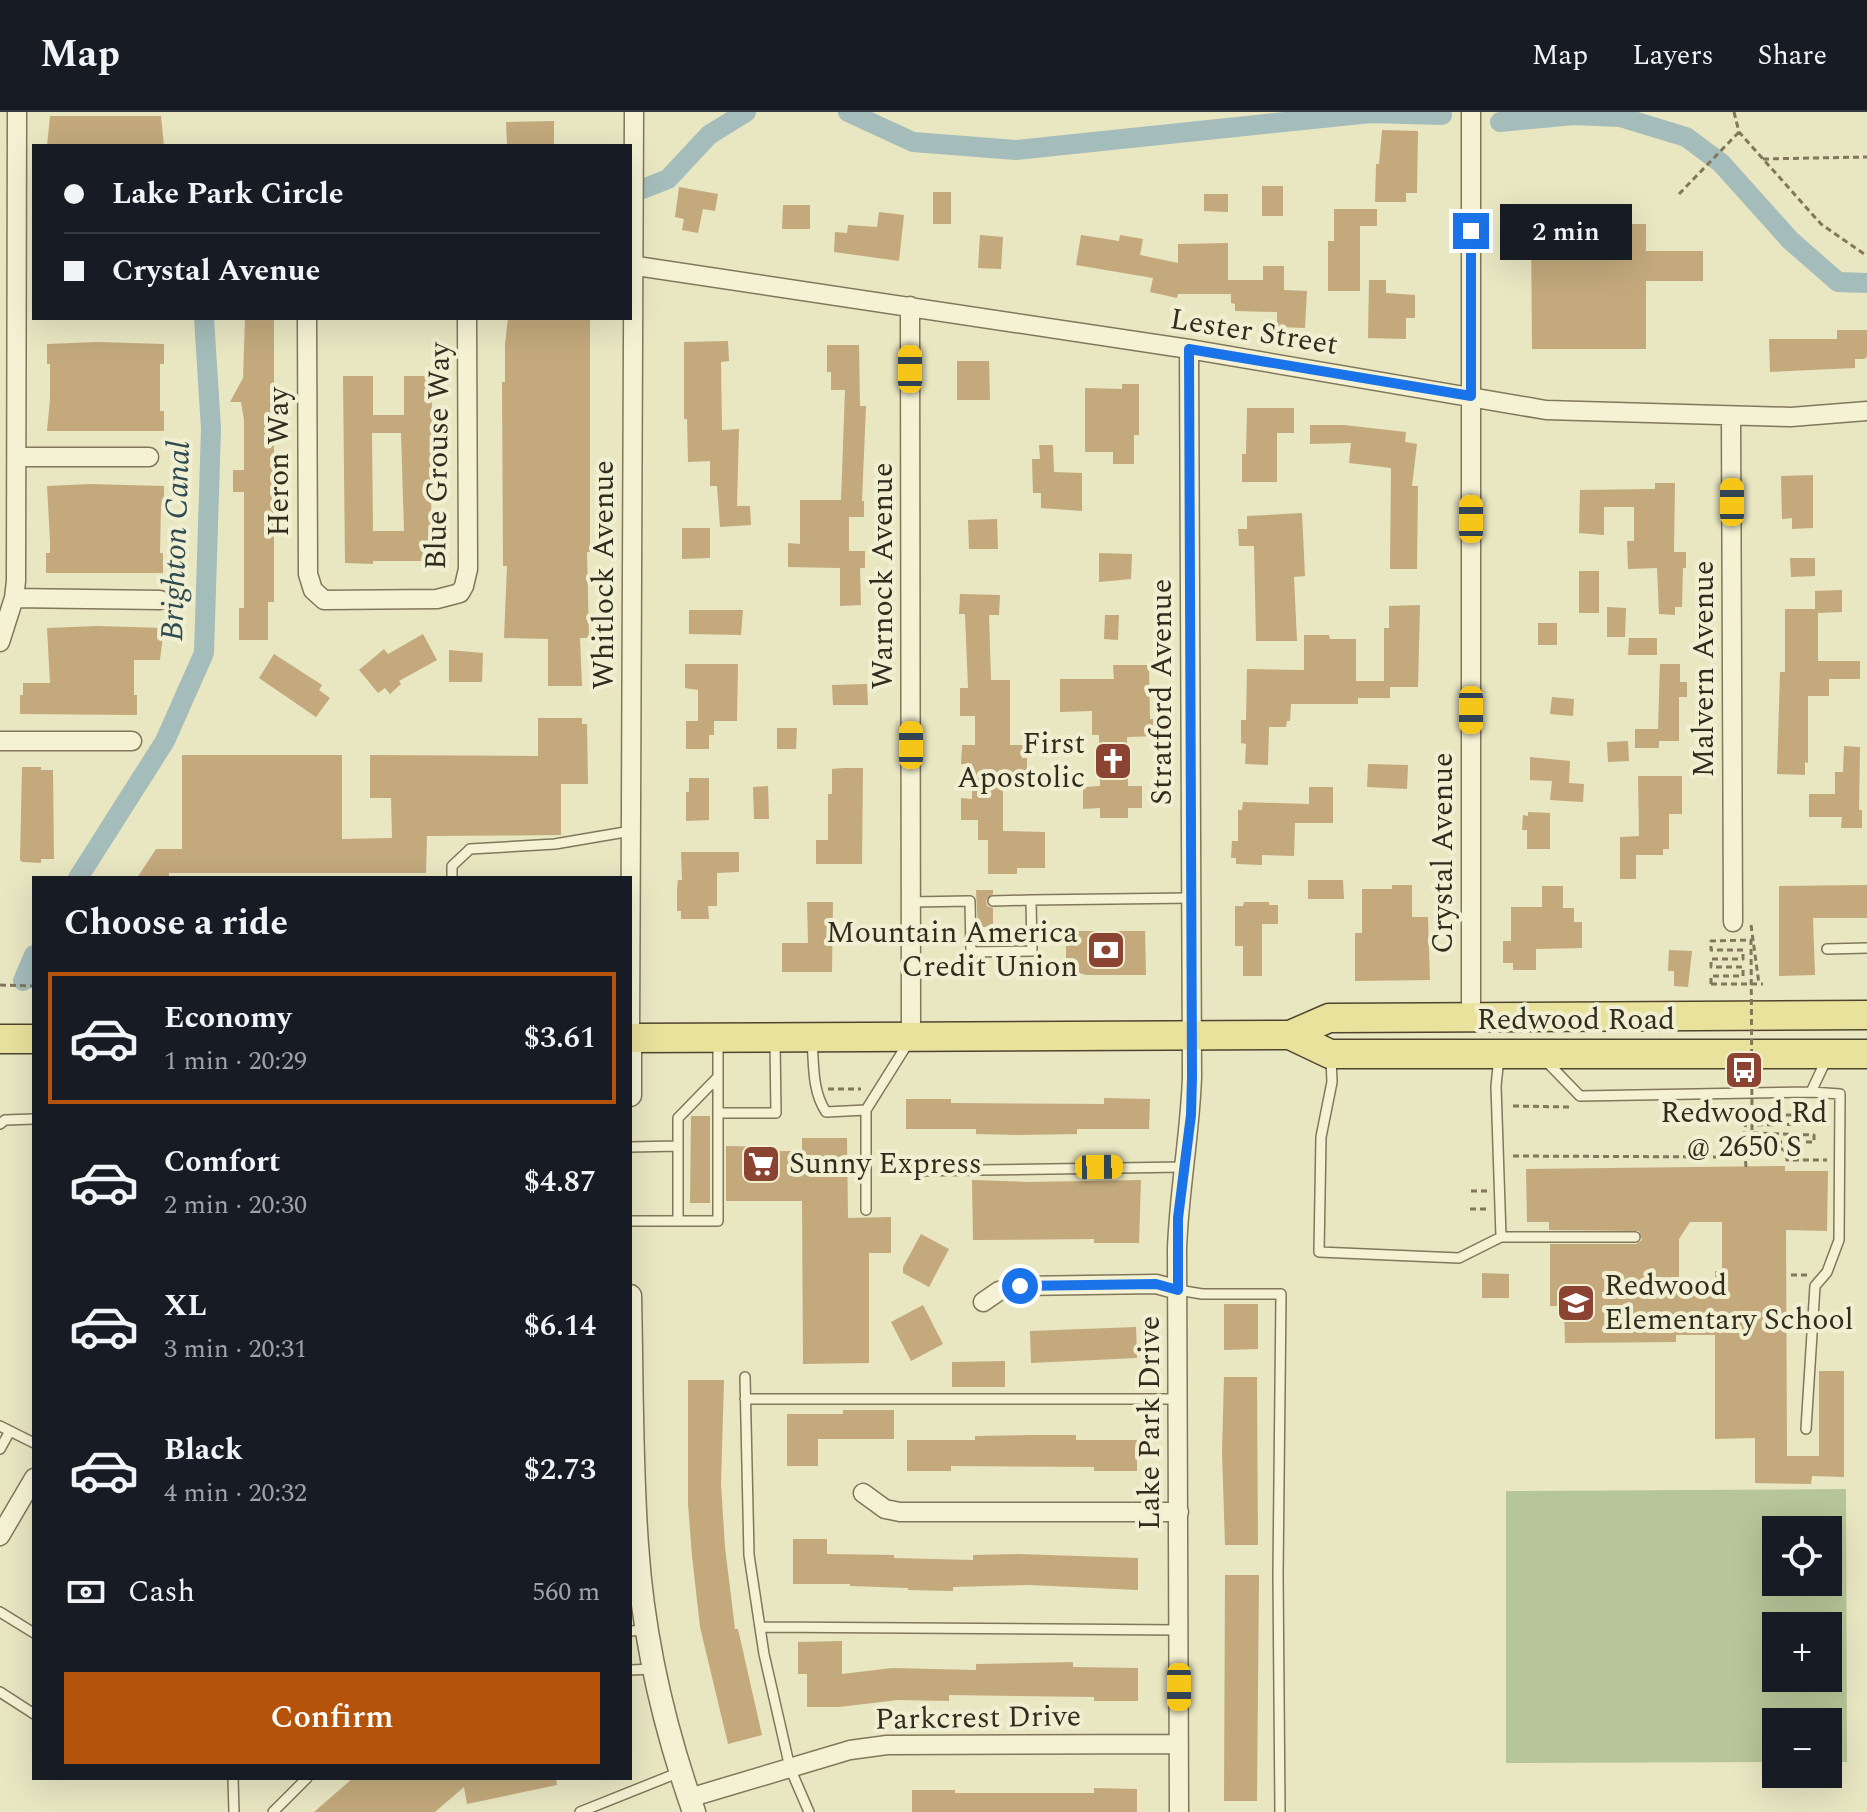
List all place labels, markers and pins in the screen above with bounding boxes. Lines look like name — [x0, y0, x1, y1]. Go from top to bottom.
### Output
place label: First Apostolic — [957, 721, 1085, 801]
church icon: First Apostolic — [1092, 740, 1134, 782]
place label: Mountain America Credit Union — [826, 910, 1078, 990]
bank icon: Mountain America Credit Union — [1085, 929, 1127, 971]
bus stop icon: Redwood Rd @ 2650 S — [1723, 1049, 1765, 1091]
place label: Redwood Rd @ 2650 S — [1660, 1090, 1828, 1170]
place label: Sunny Express — [789, 1141, 982, 1187]
supermarket icon: Sunny Express — [740, 1143, 782, 1185]
place label: Redwood Elementary School — [1604, 1263, 1854, 1343]
school or university icon: Redwood Elementary School — [1555, 1282, 1597, 1324]

